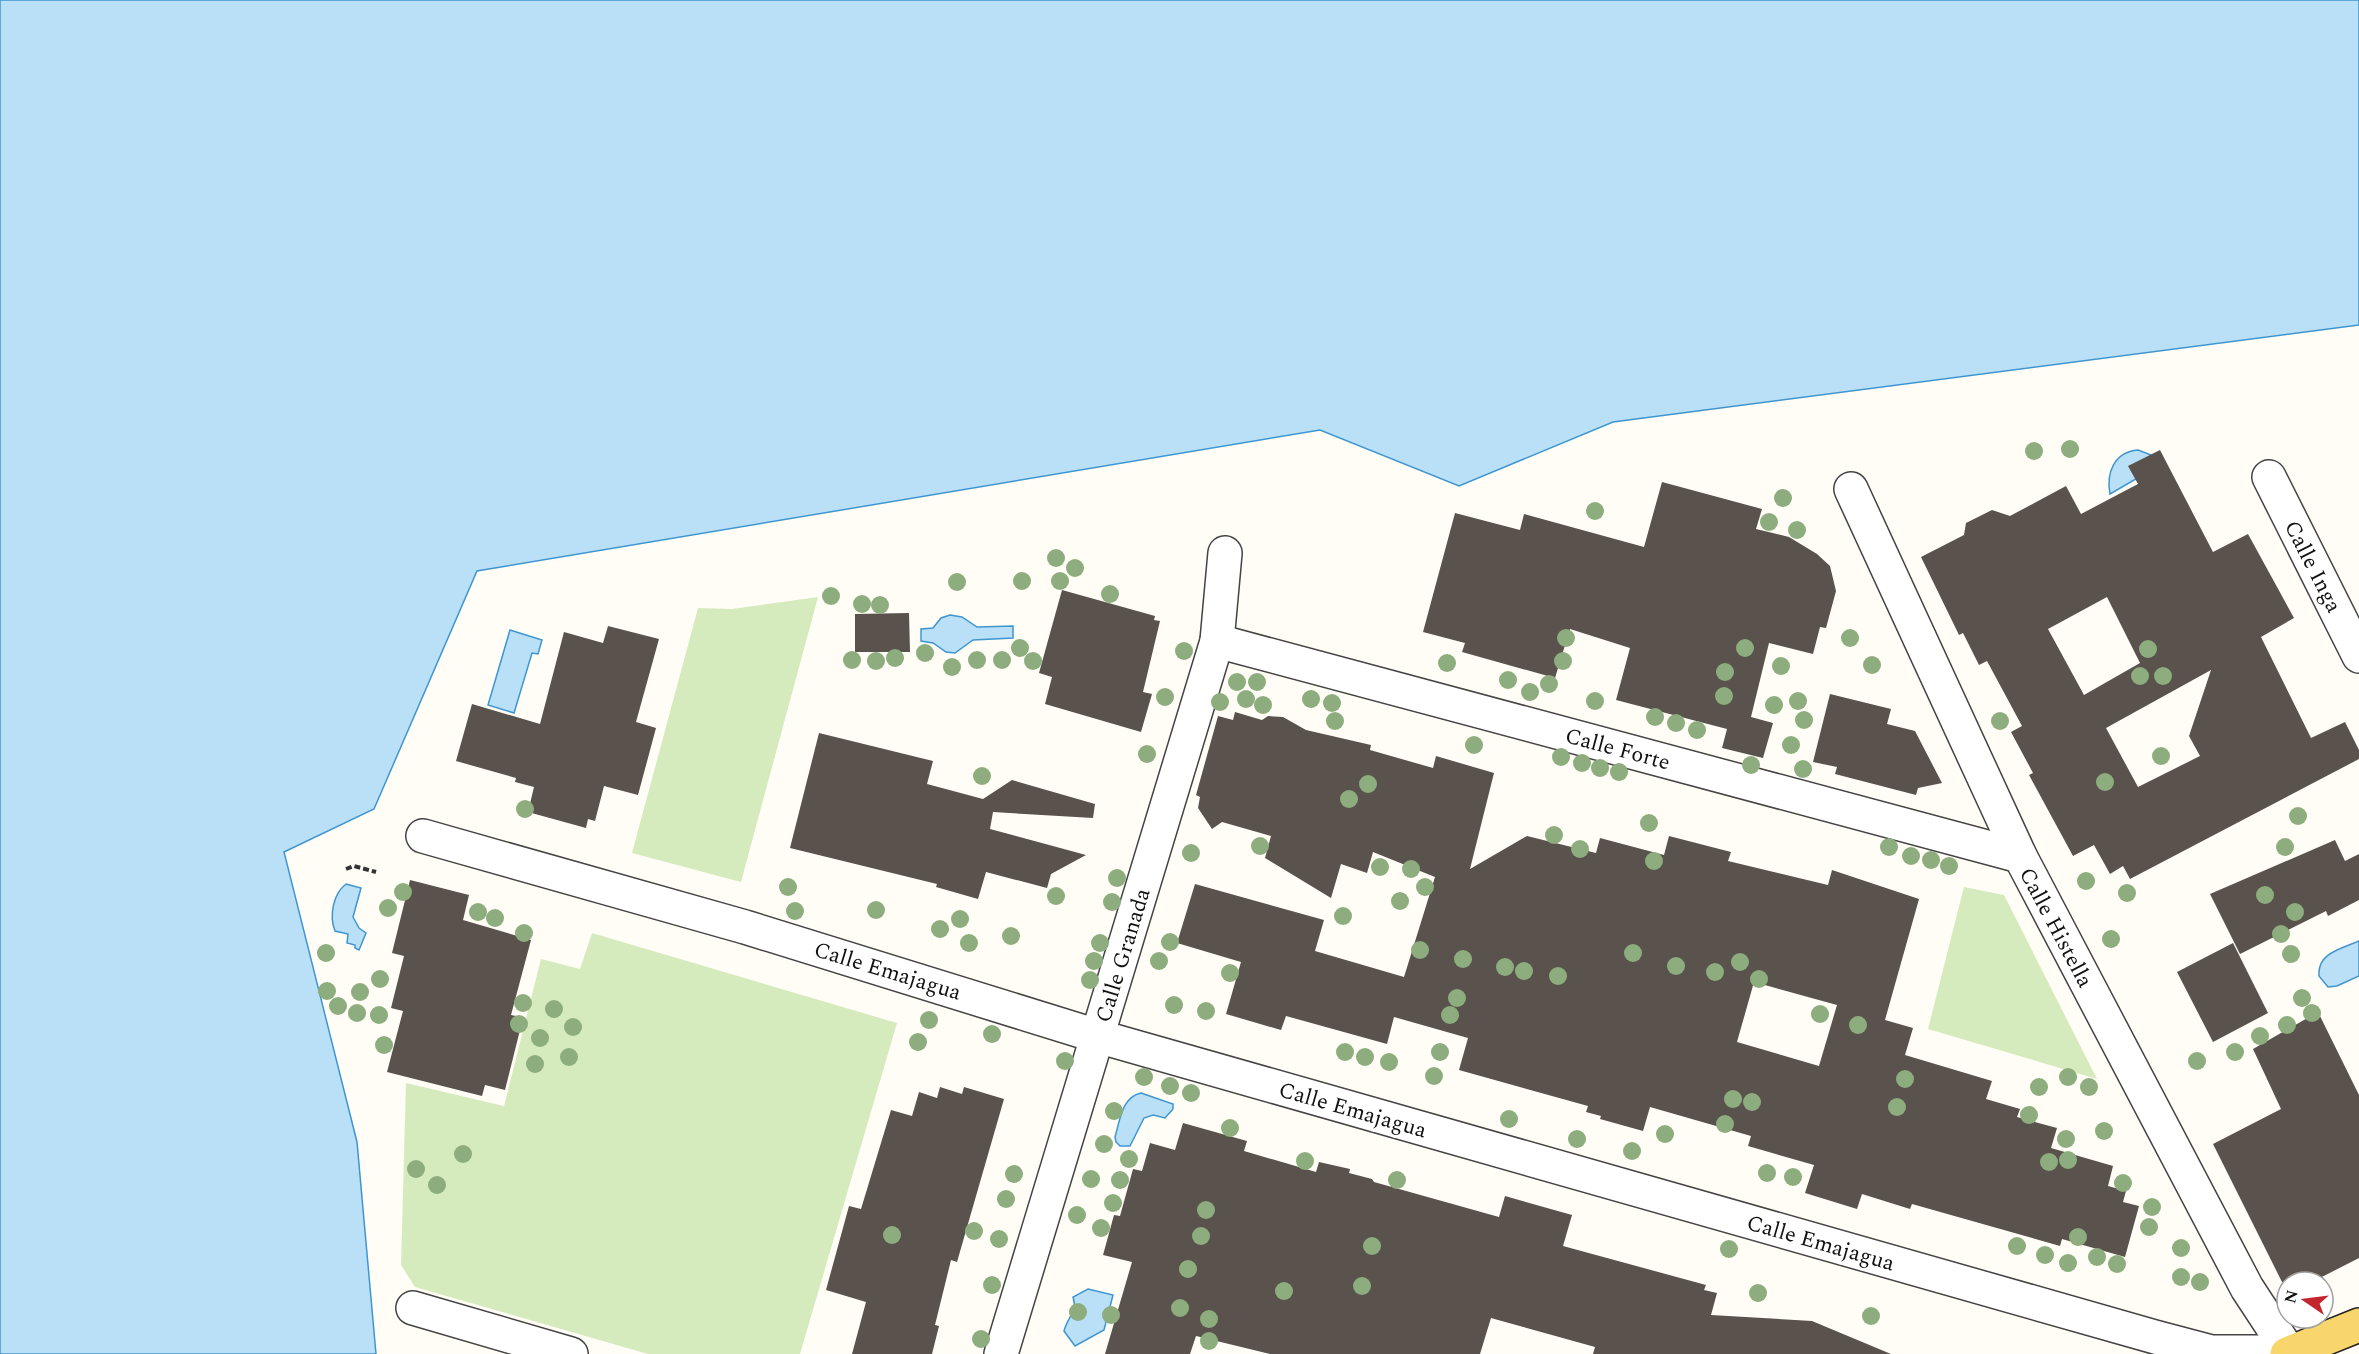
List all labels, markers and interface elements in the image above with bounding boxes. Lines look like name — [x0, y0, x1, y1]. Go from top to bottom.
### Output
street label: Calle Inga — [2275, 515, 2350, 619]
street label: Calle Forte — [1561, 720, 1674, 779]
street label: Calle Histella — [2010, 862, 2101, 994]
street label: Calle Granada — [1087, 884, 1160, 1027]
street label: Calle Emajagua — [810, 933, 965, 1010]
street label: Calle Emajagua — [1275, 1074, 1431, 1147]
street label: Calle Emajagua — [1743, 1207, 1899, 1280]
north arrow — [2275, 1270, 2335, 1330]
text: N — [2278, 1287, 2305, 1306]

